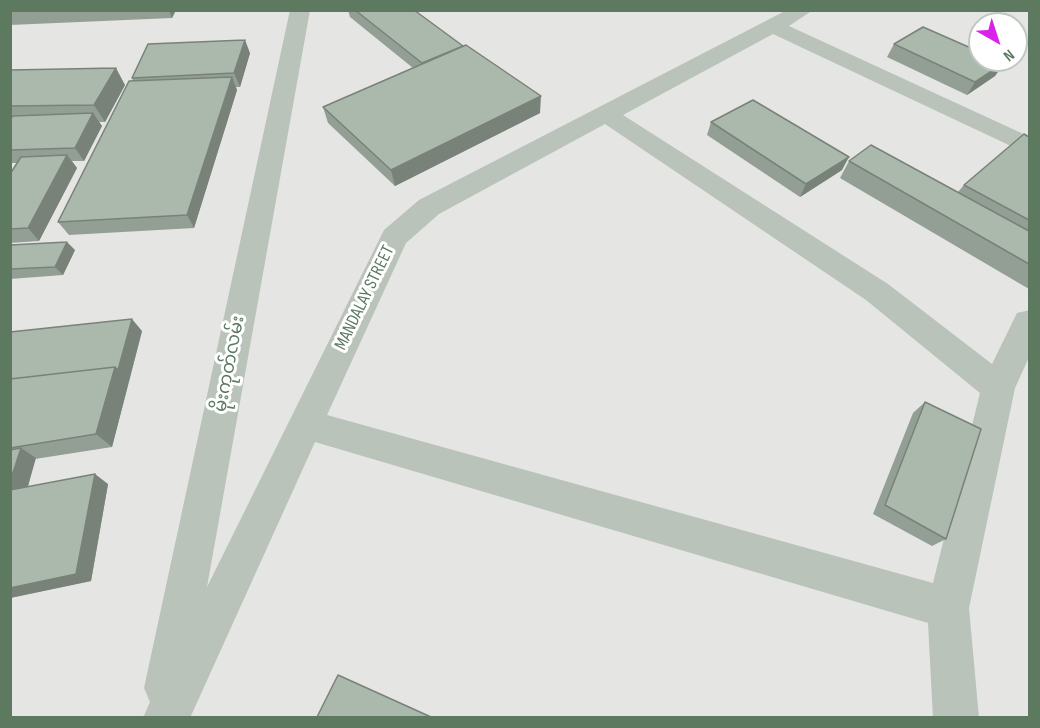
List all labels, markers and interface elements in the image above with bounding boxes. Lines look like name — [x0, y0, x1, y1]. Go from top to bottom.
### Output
north arrow — [968, 12, 1028, 72]
text: N — [999, 45, 1018, 65]
street label: MANDALAY STREET — [330, 242, 400, 354]
street label: မိုးကုတ်လမ်း — [210, 314, 250, 414]

